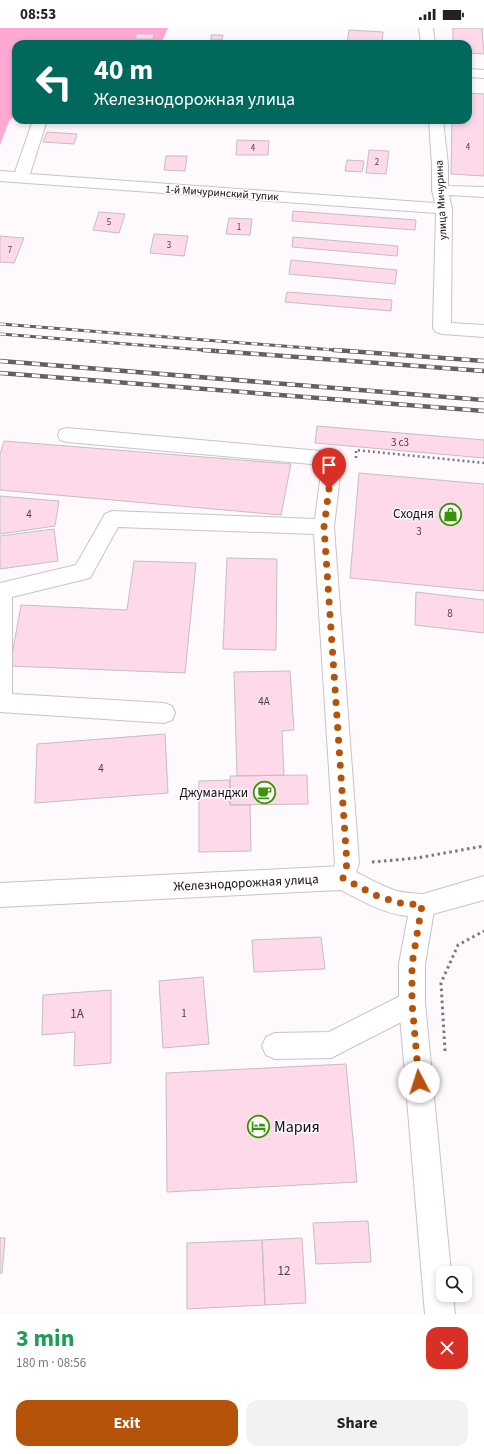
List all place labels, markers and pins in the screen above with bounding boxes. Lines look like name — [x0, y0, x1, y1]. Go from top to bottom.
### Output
pin — [312, 448, 346, 489]
shop icon: Сходня — [437, 501, 463, 527]
place label: Сходня — [393, 505, 434, 523]
cafe icon: Джуманджи — [251, 780, 277, 806]
place label: Джуманджи — [179, 784, 248, 802]
hotel icon: Мария — [246, 1114, 272, 1140]
place label: Мария — [274, 1116, 320, 1138]

